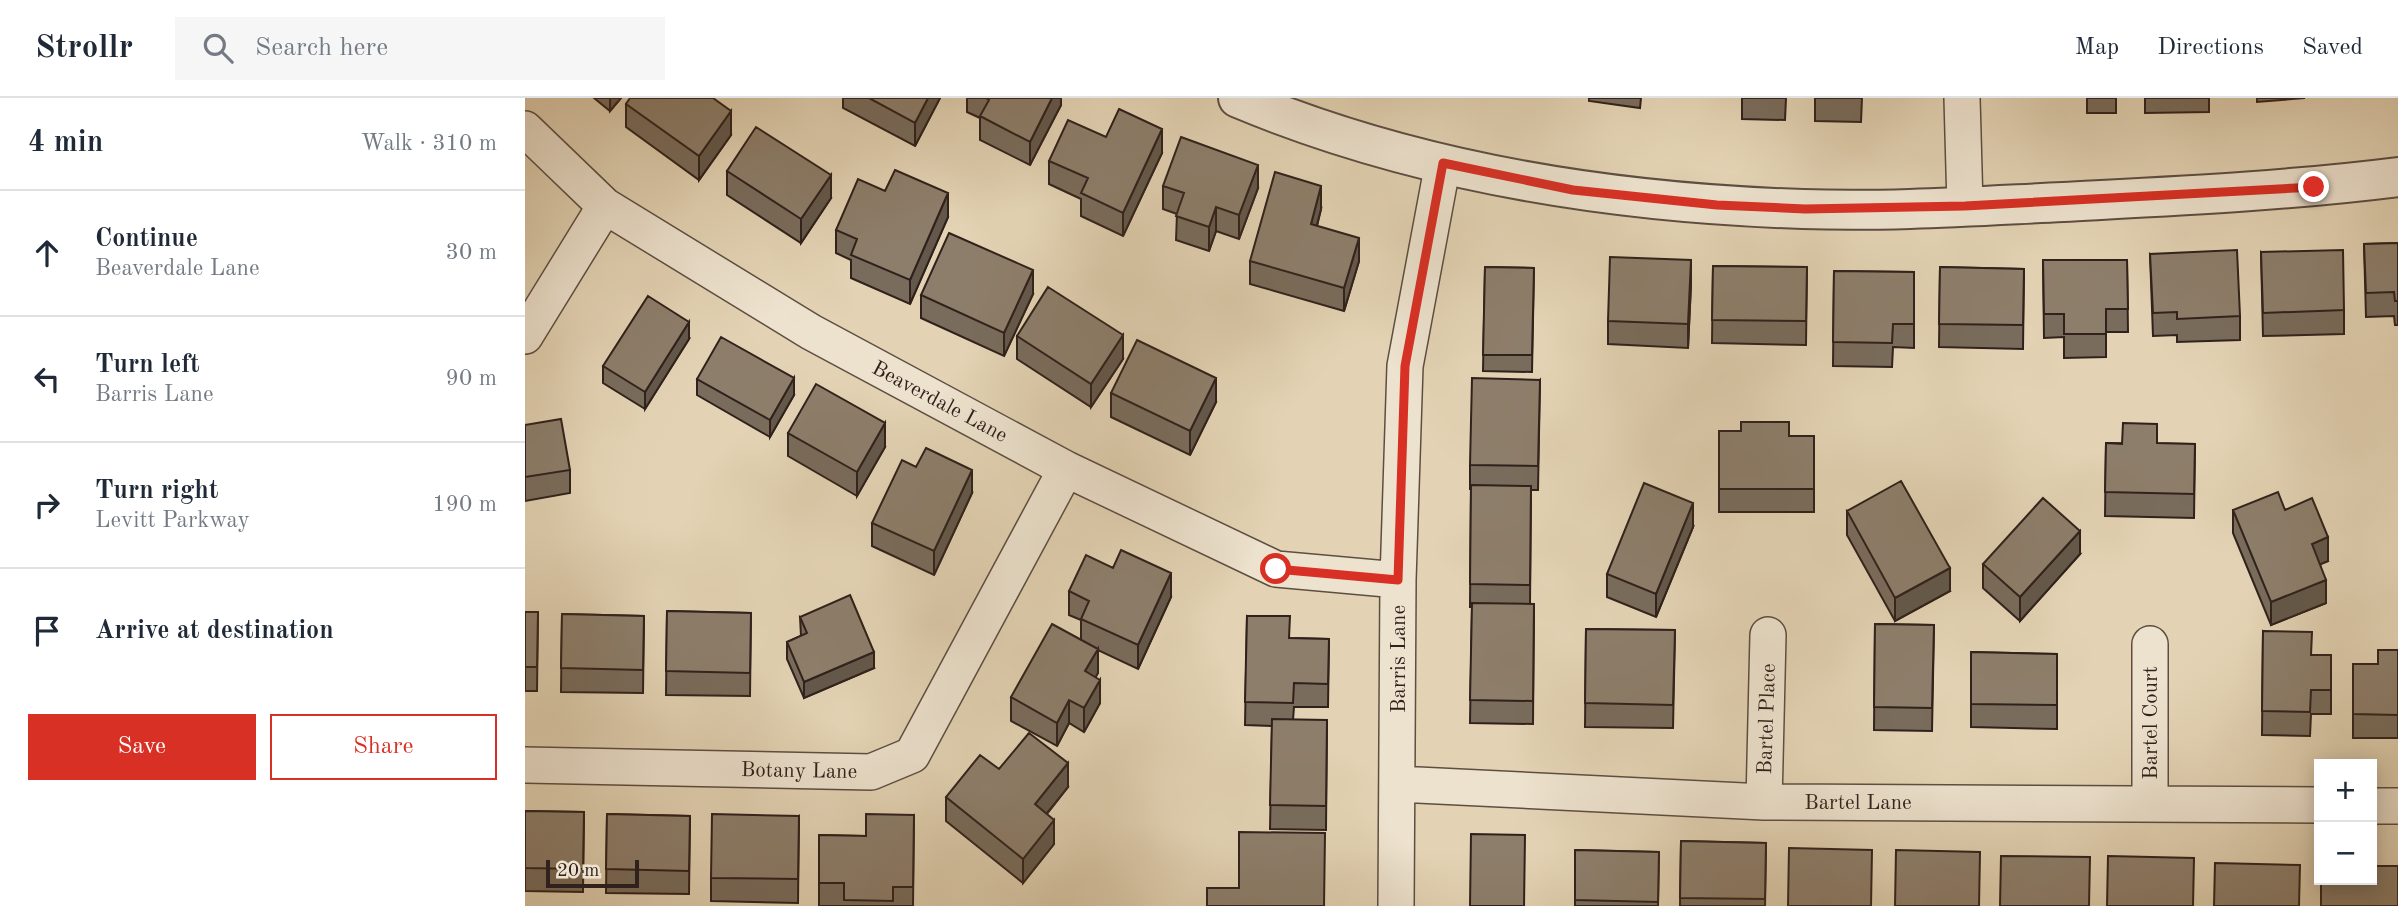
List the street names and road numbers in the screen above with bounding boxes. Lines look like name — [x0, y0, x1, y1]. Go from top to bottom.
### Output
street label: Beaverdale Lane — [868, 358, 1011, 447]
street label: Barris Lane — [1389, 605, 1410, 713]
street label: Bartel Place — [1755, 663, 1780, 775]
street label: Bartel Court — [2141, 666, 2162, 780]
street label: Botany Lane — [741, 760, 857, 783]
street label: Bartel Lane — [1804, 793, 1912, 814]

